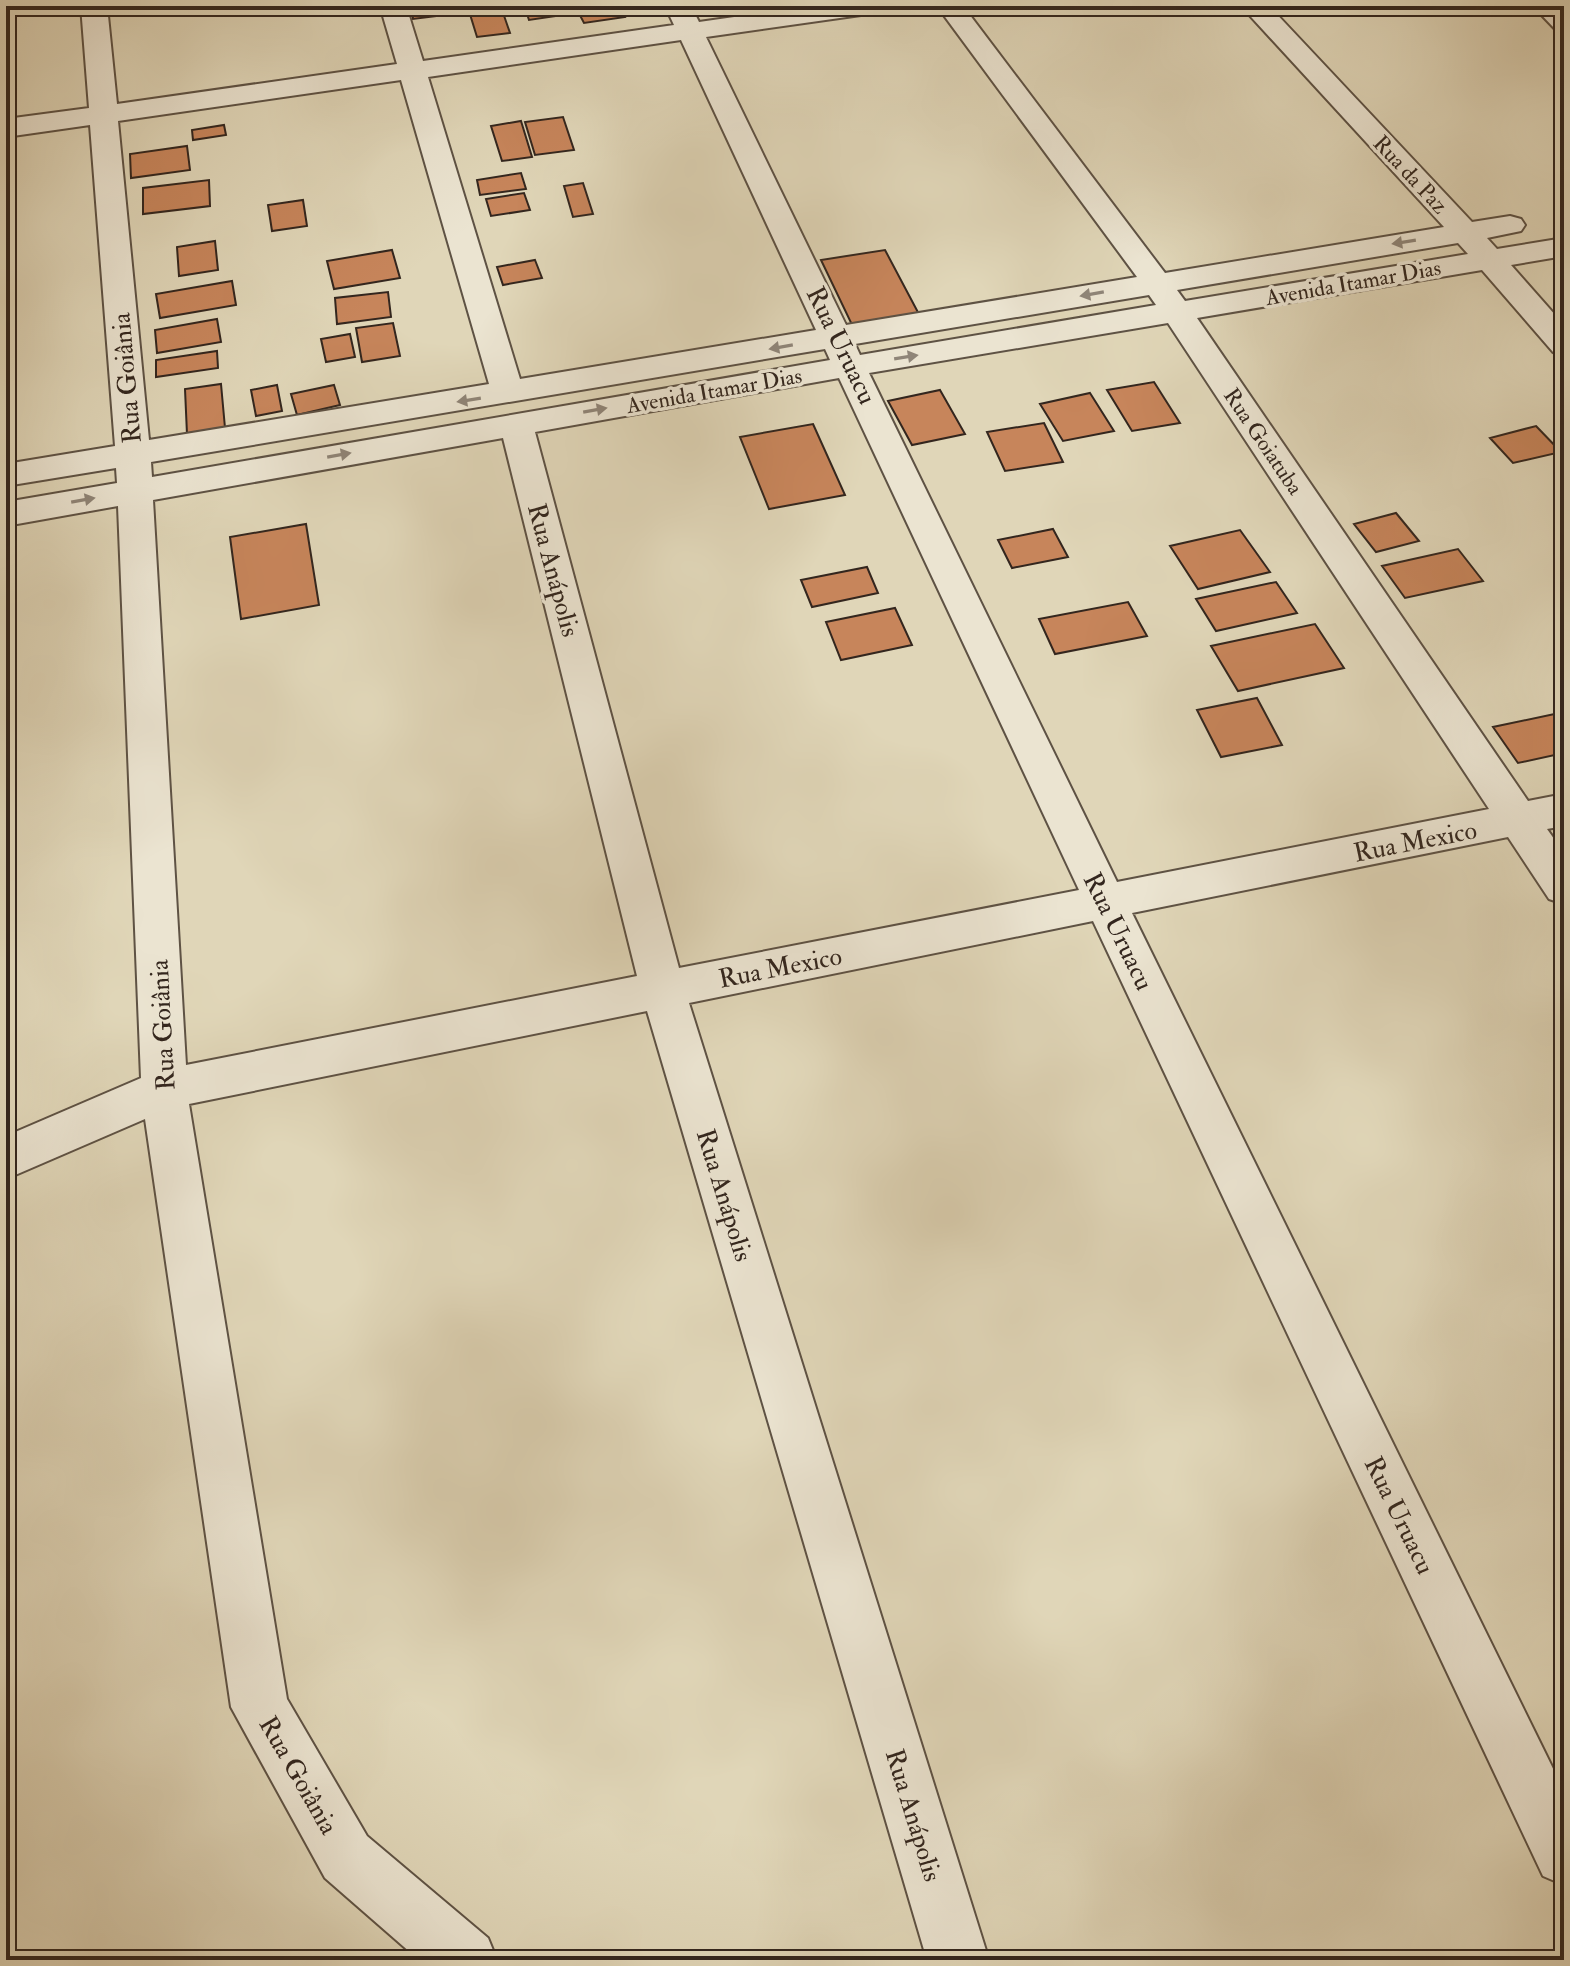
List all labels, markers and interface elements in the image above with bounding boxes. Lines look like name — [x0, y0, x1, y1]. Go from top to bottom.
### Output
street label: Rua da Paz — [1367, 130, 1454, 220]
one-way arrow — [1391, 236, 1416, 249]
street label: Avenida Itamar Dias — [1262, 254, 1443, 312]
street label: Rua Uruacu — [799, 281, 883, 409]
one-way arrow — [1079, 288, 1104, 300]
street label: Rua Goiânia — [105, 311, 149, 445]
one-way arrow — [768, 341, 793, 353]
one-way arrow — [894, 350, 919, 363]
street label: Avenida Itamar Dias — [623, 362, 804, 420]
street label: Rua Goiatuba — [1217, 383, 1310, 501]
one-way arrow — [456, 394, 481, 407]
one-way arrow — [583, 404, 608, 416]
one-way arrow — [327, 448, 352, 461]
one-way arrow — [71, 494, 96, 506]
street label: Rua Anápolis — [519, 500, 586, 641]
street label: Rua Mexico — [1351, 814, 1479, 870]
street label: Rua Uruacu — [1076, 867, 1160, 995]
street label: Rua Mexico — [716, 940, 844, 996]
street label: Rua Goiânia — [144, 958, 182, 1091]
street label: Rua Anápolis — [688, 1125, 759, 1266]
street label: Rua Uruacu — [1357, 1451, 1441, 1579]
street label: Rua Goiânia — [252, 1711, 345, 1840]
street label: Rua Anápolis — [877, 1745, 948, 1886]

